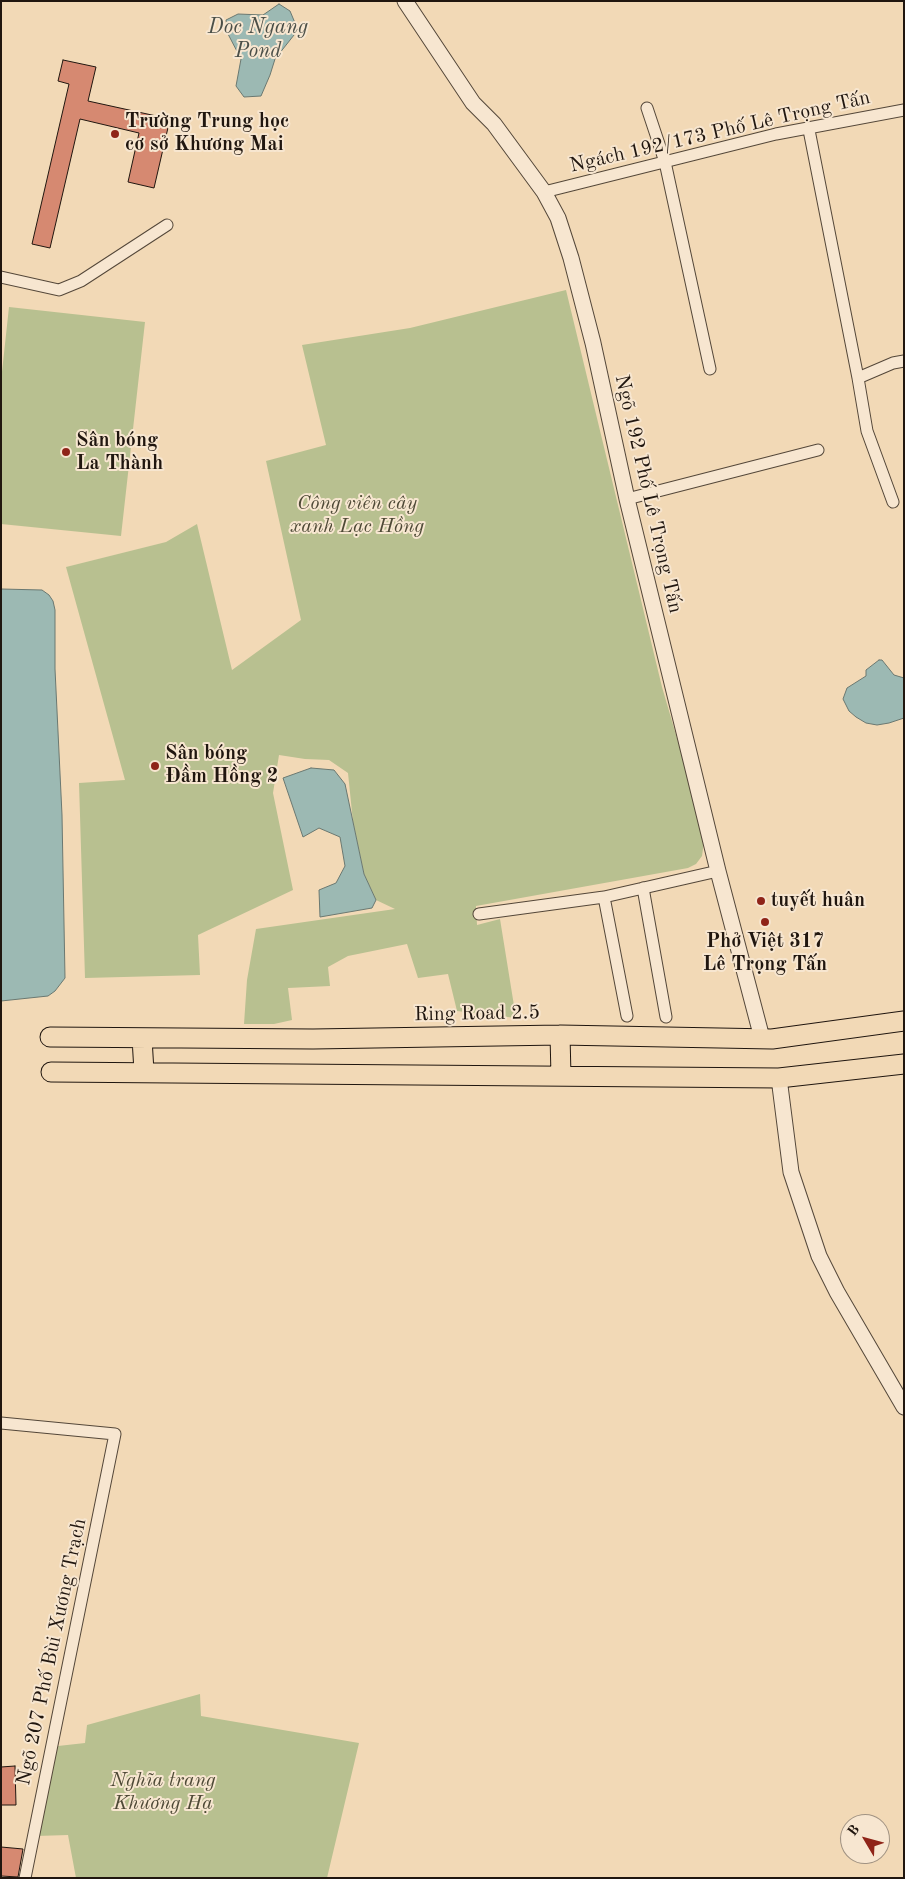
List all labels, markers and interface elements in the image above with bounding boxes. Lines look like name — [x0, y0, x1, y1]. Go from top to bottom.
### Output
water label: Doc Ngang Pond — [208, 14, 308, 64]
street label: Ngách 192/173 Phố Lê Trọng Tấn — [567, 86, 873, 178]
place label: Trường Trung học cơ sở Khương Mai — [125, 110, 289, 157]
marker: Trường Trung học cơ sở Khương Mai — [109, 128, 121, 140]
street label: Ngõ 192 Phố Lê Trọng Tấn — [609, 372, 687, 616]
place label: Sân bóng La Thành — [76, 429, 163, 476]
marker: Sân bóng La Thành — [60, 446, 72, 458]
park label: Công viên cây xanh Lạc Hồng — [290, 492, 424, 539]
place label: Sân bóng Đầm Hồng 2 — [165, 742, 278, 789]
marker: Sân bóng Đầm Hồng 2 — [149, 760, 161, 772]
place label: tuyết huân — [771, 889, 865, 913]
marker: tuyết huân — [755, 895, 767, 907]
marker: Phở Việt 317 Lê Trọng Tấn — [759, 916, 771, 928]
place label: Phở Việt 317 Lê Trọng Tấn — [703, 930, 827, 977]
street label: Ring Road 2.5 — [414, 1001, 540, 1027]
street label: Ngõ 207 Phố Bùi Xương Trạch — [12, 1516, 92, 1788]
park label: Nghĩa trang Khương Hạ — [110, 1769, 216, 1816]
north arrow — [840, 1814, 890, 1864]
text: B — [845, 1822, 862, 1839]

